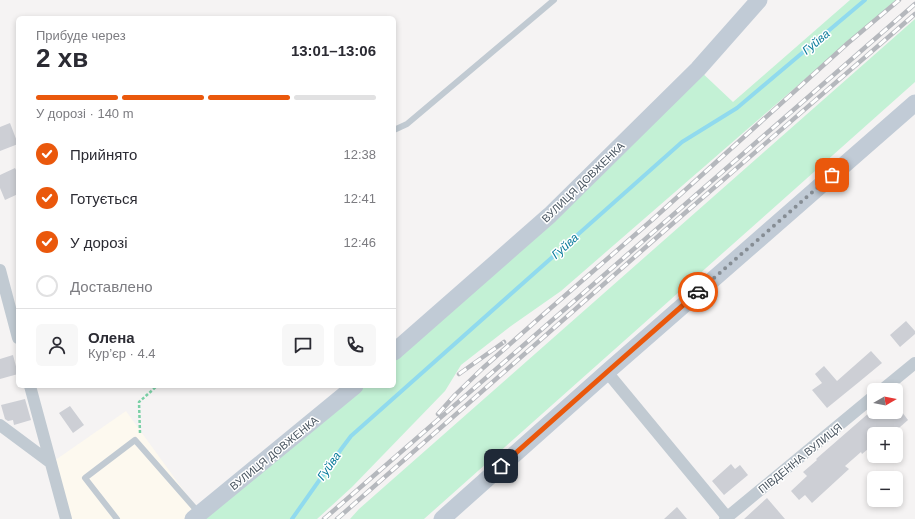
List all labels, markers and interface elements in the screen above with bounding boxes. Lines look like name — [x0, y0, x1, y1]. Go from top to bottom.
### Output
water label: Гуйва — [799, 26, 833, 57]
text: Прибуде через — [36, 28, 126, 43]
text: 13:01–13:06 — [291, 42, 376, 59]
text: 2 хв — [36, 43, 88, 73]
text: У дорозі · 140 m — [36, 106, 134, 121]
street label: ВУЛИЦЯ ДОВЖЕНКА — [539, 139, 627, 225]
icon: check — [36, 143, 58, 165]
text: Прийнято — [70, 146, 137, 163]
text: 12:38 — [343, 147, 376, 162]
pin — [815, 158, 849, 192]
icon: bag — [821, 164, 843, 186]
icon: check — [36, 187, 58, 209]
text: Готується — [70, 190, 138, 207]
text: 12:41 — [343, 191, 376, 206]
water label: Гуйва — [549, 230, 582, 262]
icon: check — [36, 231, 58, 253]
text: У дорозі — [70, 234, 128, 251]
text: 12:46 — [343, 235, 376, 250]
courier — [678, 272, 718, 312]
text: Доставлено — [70, 278, 153, 295]
icon: car — [687, 281, 709, 303]
button: person — [36, 324, 78, 366]
button: chat — [282, 324, 324, 366]
button: phone — [334, 324, 376, 366]
text: Олена — [88, 329, 135, 346]
text: Кур’єр · 4.4 — [88, 346, 156, 361]
north arrow — [867, 383, 903, 419]
map controls — [867, 383, 903, 507]
street label: ВУЛИЦЯ ДОВЖЕНКА — [227, 413, 321, 492]
street label: ПІВДЕННА ВУЛИЦЯ — [756, 421, 844, 495]
button: + — [867, 427, 903, 463]
water label: Гуйва — [314, 449, 344, 483]
pin — [484, 449, 518, 483]
icon: home — [490, 455, 512, 477]
button: − — [867, 471, 903, 507]

